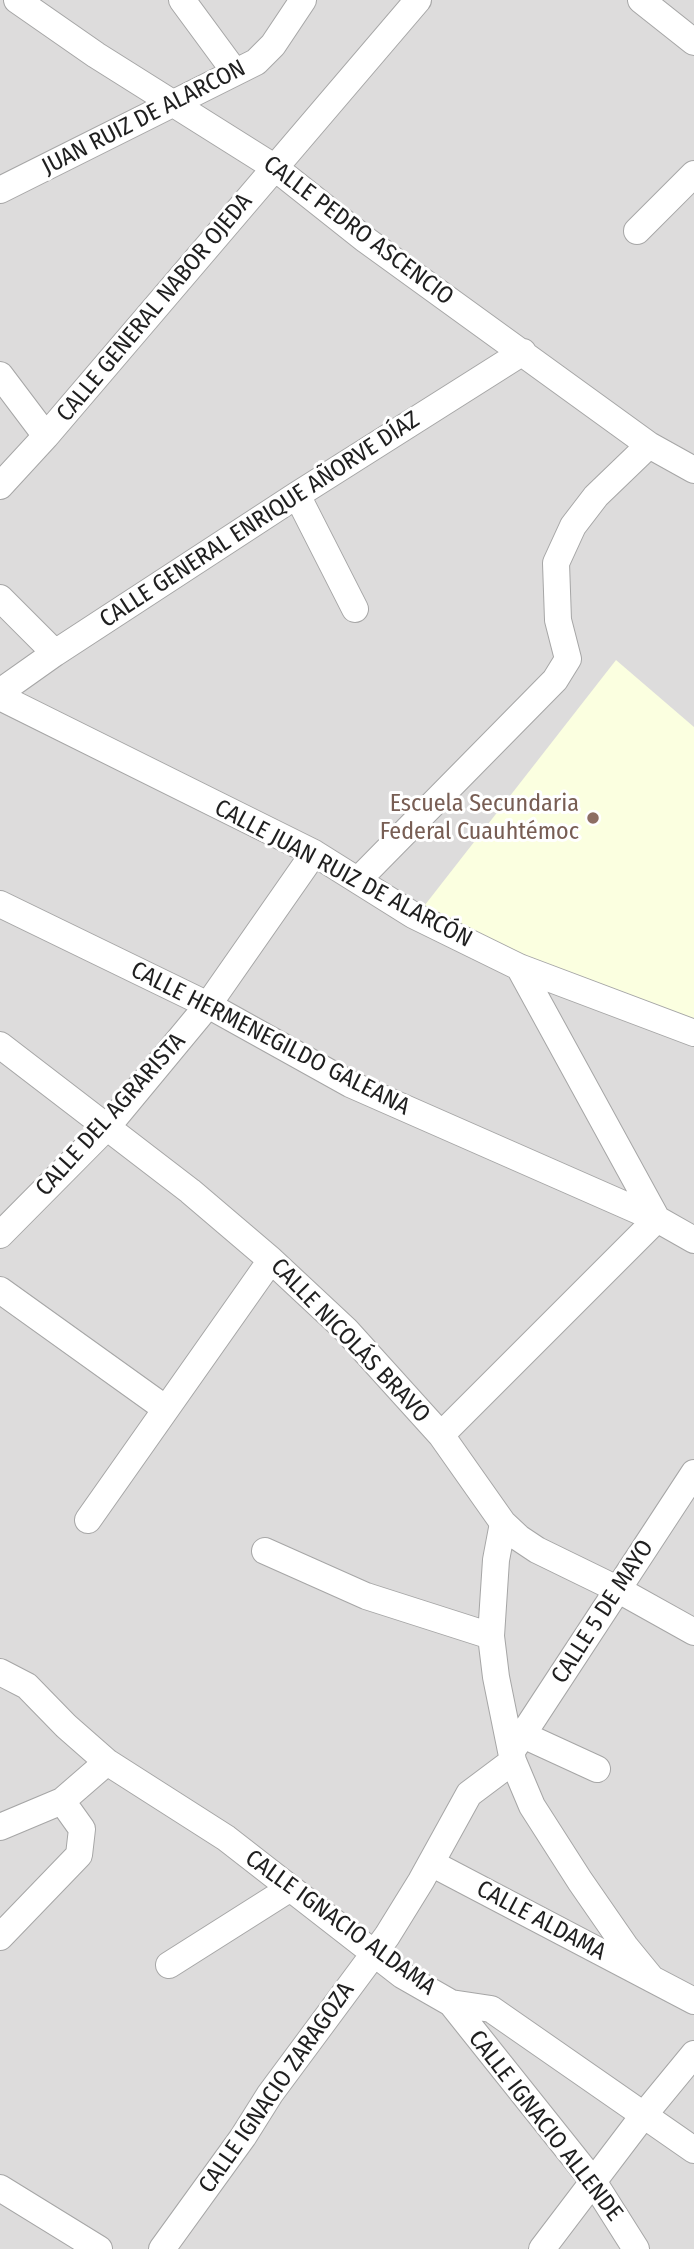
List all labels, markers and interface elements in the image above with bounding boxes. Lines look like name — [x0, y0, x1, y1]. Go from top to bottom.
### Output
street label: JUAN RUIZ DE ALARCON — [37, 54, 251, 182]
street label: CALLE PEDRO ASCENCIO — [257, 150, 459, 312]
street label: CALLE GENERAL NABOR OJEDA — [51, 188, 259, 428]
street label: CALLE GENERAL ENRIQUE AÑORVE DÍAZ — [95, 406, 425, 634]
place label: Escuela Secundaria Federal Cuauhtémoc — [380, 790, 579, 846]
street label: CALLE JUAN RUIZ DE ALARCÓN — [209, 794, 477, 954]
marker: Escuela Secundaria Federal Cuauhtémoc — [585, 810, 601, 826]
street label: CALLE HERMENEGILDO GALEANA — [126, 956, 414, 1122]
street label: CALLE DEL AGRARISTA — [30, 1027, 192, 1203]
street label: CALLE NICOLÁS BRAVO — [264, 1253, 436, 1429]
street label: CALLE 5 DE MAYO — [546, 1535, 660, 1689]
street label: CALLE IGNACIO ALDAMA — [239, 1844, 441, 2002]
street label: CALLE ALDAMA — [471, 1875, 611, 1967]
street label: CALLE IGNACIO ZARAGOZA — [193, 1977, 361, 2199]
street label: CALLE IGNACIO ALLENDE — [462, 2025, 628, 2227]

